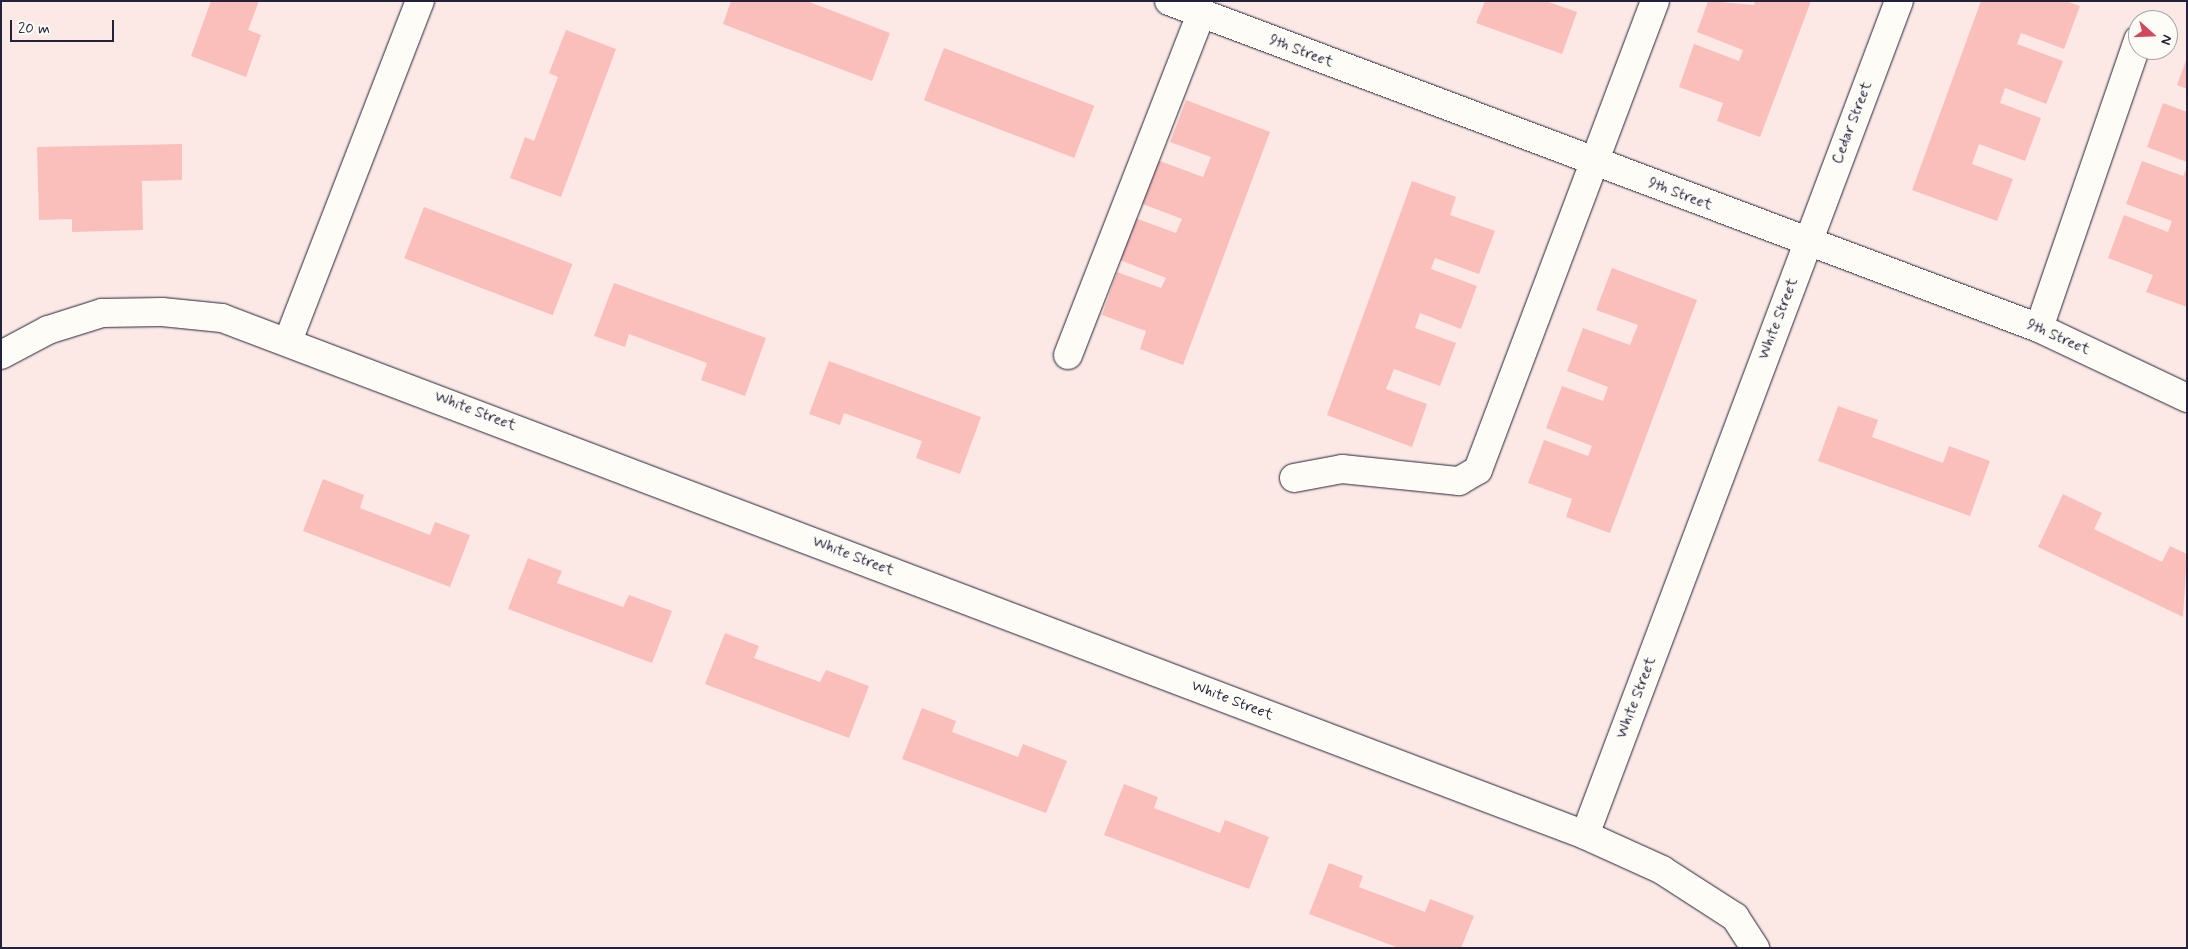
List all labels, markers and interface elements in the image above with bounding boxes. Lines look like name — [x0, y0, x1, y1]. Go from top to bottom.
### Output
scale bar — [12, 10, 116, 42]
north arrow — [2128, 10, 2178, 60]
text: 20 m — [18, 19, 50, 39]
street label: 9th Street — [1266, 32, 1336, 72]
text: N — [2156, 32, 2176, 47]
street label: Cedar Street — [1829, 79, 1877, 167]
street label: 9th Street — [1645, 175, 1715, 215]
street label: White Street — [1755, 276, 1803, 362]
street label: 9th Street — [2024, 316, 2092, 360]
street label: White Street — [432, 388, 518, 436]
street label: White Street — [810, 533, 896, 581]
street label: White Street — [1613, 655, 1661, 741]
street label: White Street — [1189, 677, 1275, 725]

